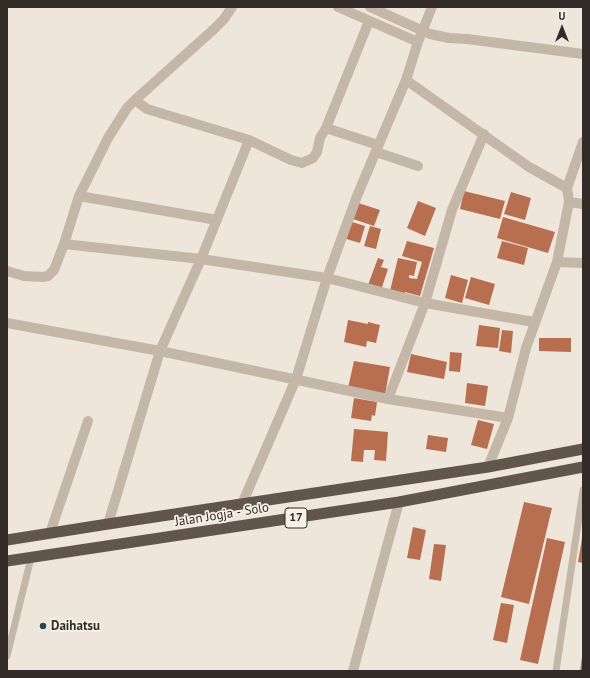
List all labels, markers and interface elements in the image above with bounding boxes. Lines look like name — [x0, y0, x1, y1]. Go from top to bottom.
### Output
north arrow — [542, 8, 582, 48]
text: U — [559, 9, 565, 23]
street label: Jalan Jogja - Solo — [174, 500, 270, 530]
road number: 17 — [285, 508, 307, 528]
place label: Daihatsu — [51, 618, 100, 634]
marker: Daihatsu — [38, 621, 48, 631]

